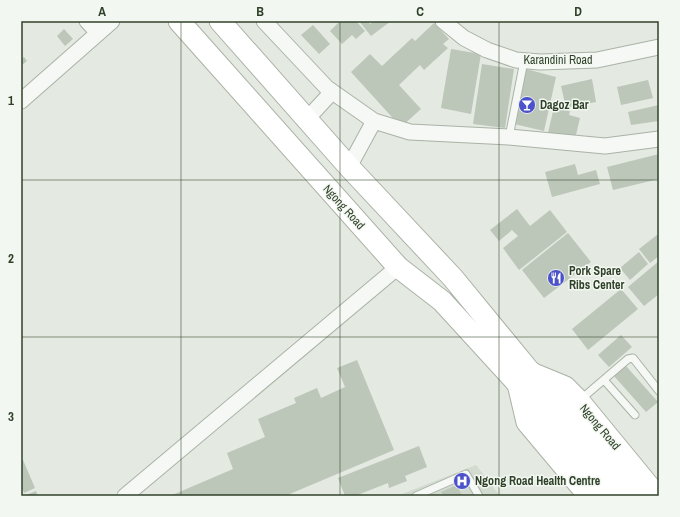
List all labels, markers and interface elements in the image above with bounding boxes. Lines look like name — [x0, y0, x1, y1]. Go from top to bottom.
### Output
text: A — [98, 3, 106, 20]
text: B — [256, 3, 264, 20]
text: C — [416, 3, 424, 20]
text: D — [574, 3, 582, 20]
street label: Karandini Road — [524, 52, 592, 68]
text: 1 — [8, 92, 14, 109]
bar icon: Dagoz Bar — [517, 95, 537, 115]
place label: Dagoz Bar — [540, 97, 589, 113]
street label: Ngong Road — [320, 181, 368, 233]
text: 2 — [8, 250, 14, 267]
place label: Pork Spare Ribs Center — [569, 263, 624, 293]
restaurant icon: Pork Spare Ribs Center — [546, 268, 566, 288]
street label: Ngong Road — [576, 401, 624, 453]
text: 3 — [8, 408, 14, 425]
hospital icon: Ngong Road Health Centre — [452, 471, 472, 491]
place label: Ngong Road Health Centre — [475, 473, 601, 489]

